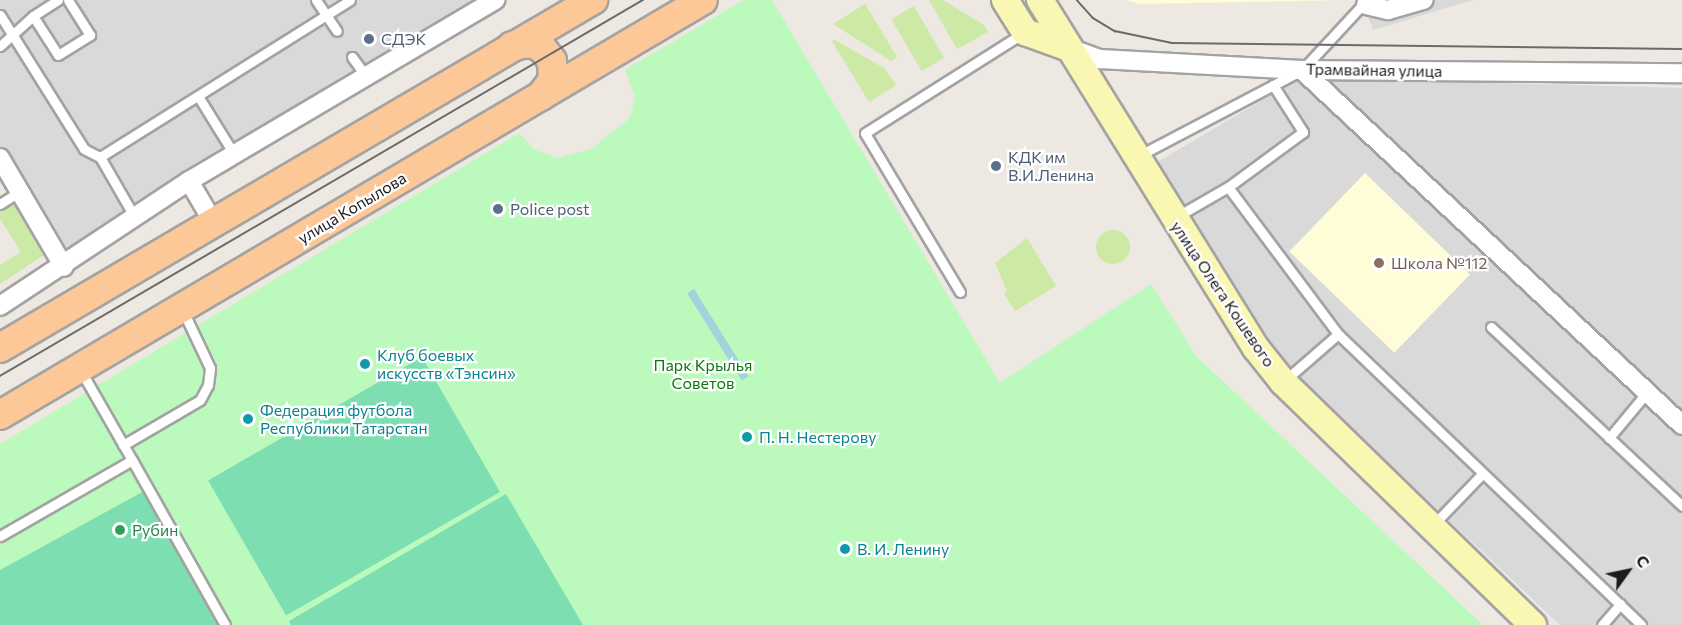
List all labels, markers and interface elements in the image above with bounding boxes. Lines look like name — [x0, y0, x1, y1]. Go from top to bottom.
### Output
place label: СДЭК — [381, 29, 426, 49]
marker: СДЭК — [362, 32, 376, 46]
street label: Трамвайная улица — [1306, 59, 1442, 81]
place label: КДК им В.И.Ленина — [1008, 147, 1094, 185]
marker: КДК им В.И.Ленина — [989, 159, 1003, 173]
street label: улица Копылова — [294, 168, 410, 248]
place label: Police post — [510, 199, 590, 219]
marker: Police post — [491, 202, 505, 216]
street label: улица Олега Кошевого — [1167, 217, 1279, 371]
place label: Школа №112 — [1391, 253, 1487, 273]
marker: Школа №112 — [1372, 256, 1386, 270]
place label: Клуб боевых искусств «Тэнсин» — [377, 345, 516, 383]
park label: Парк Крылья Советов — [654, 355, 752, 393]
marker: Клуб боевых искусств «Тэнсин» — [358, 357, 372, 371]
place label: Федерация футбола Республики Татарстан — [260, 400, 427, 438]
marker: Федерация футбола Республики Татарстан — [241, 412, 255, 426]
place label: П. Н. Нестерову — [759, 427, 876, 447]
marker: П. Н. Нестерову — [740, 430, 754, 444]
place label: Рубин — [132, 520, 178, 540]
marker: Рубин — [113, 523, 127, 537]
place label: В. И. Ленину — [857, 539, 949, 559]
north arrow — [1598, 541, 1658, 601]
marker: В. И. Ленину — [838, 542, 852, 556]
text: С — [1633, 551, 1654, 571]

